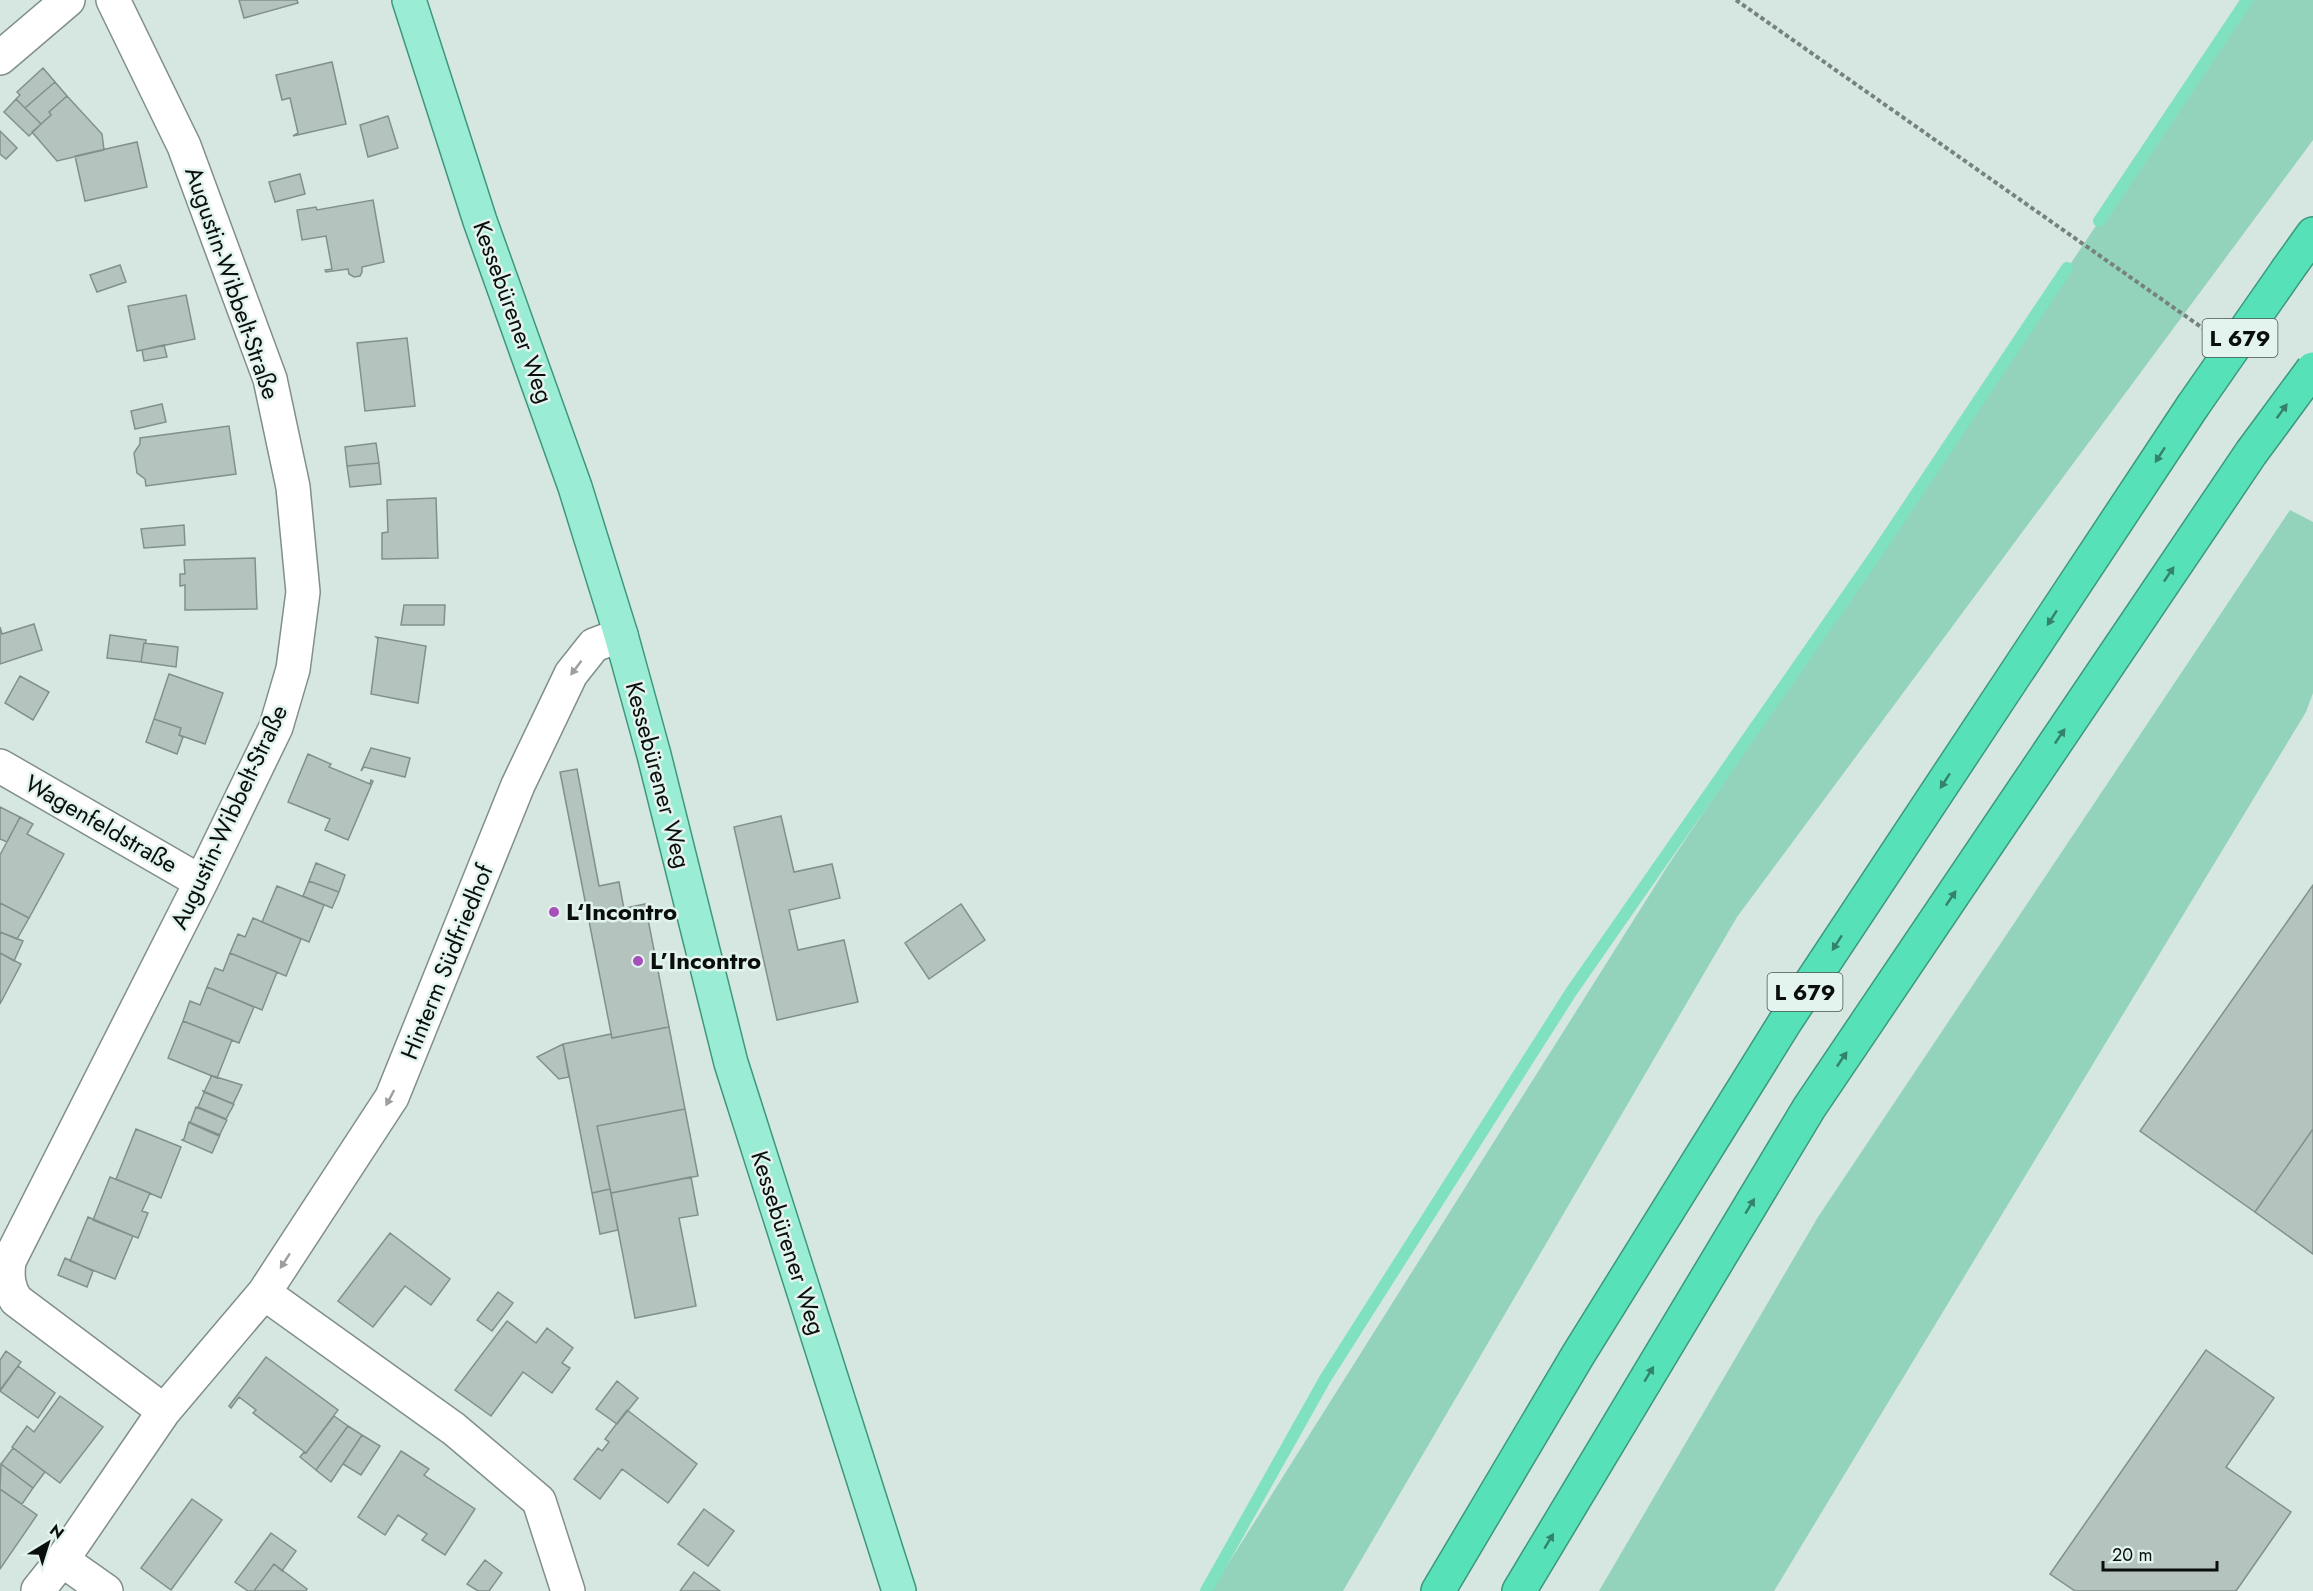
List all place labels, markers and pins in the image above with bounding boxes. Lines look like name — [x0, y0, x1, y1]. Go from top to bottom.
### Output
place label: L‘Incontro — [566, 894, 677, 929]
marker: L‘Incontro — [547, 905, 561, 919]
place label: L’Incontro — [650, 943, 761, 978]
marker: L’Incontro — [631, 954, 645, 968]

